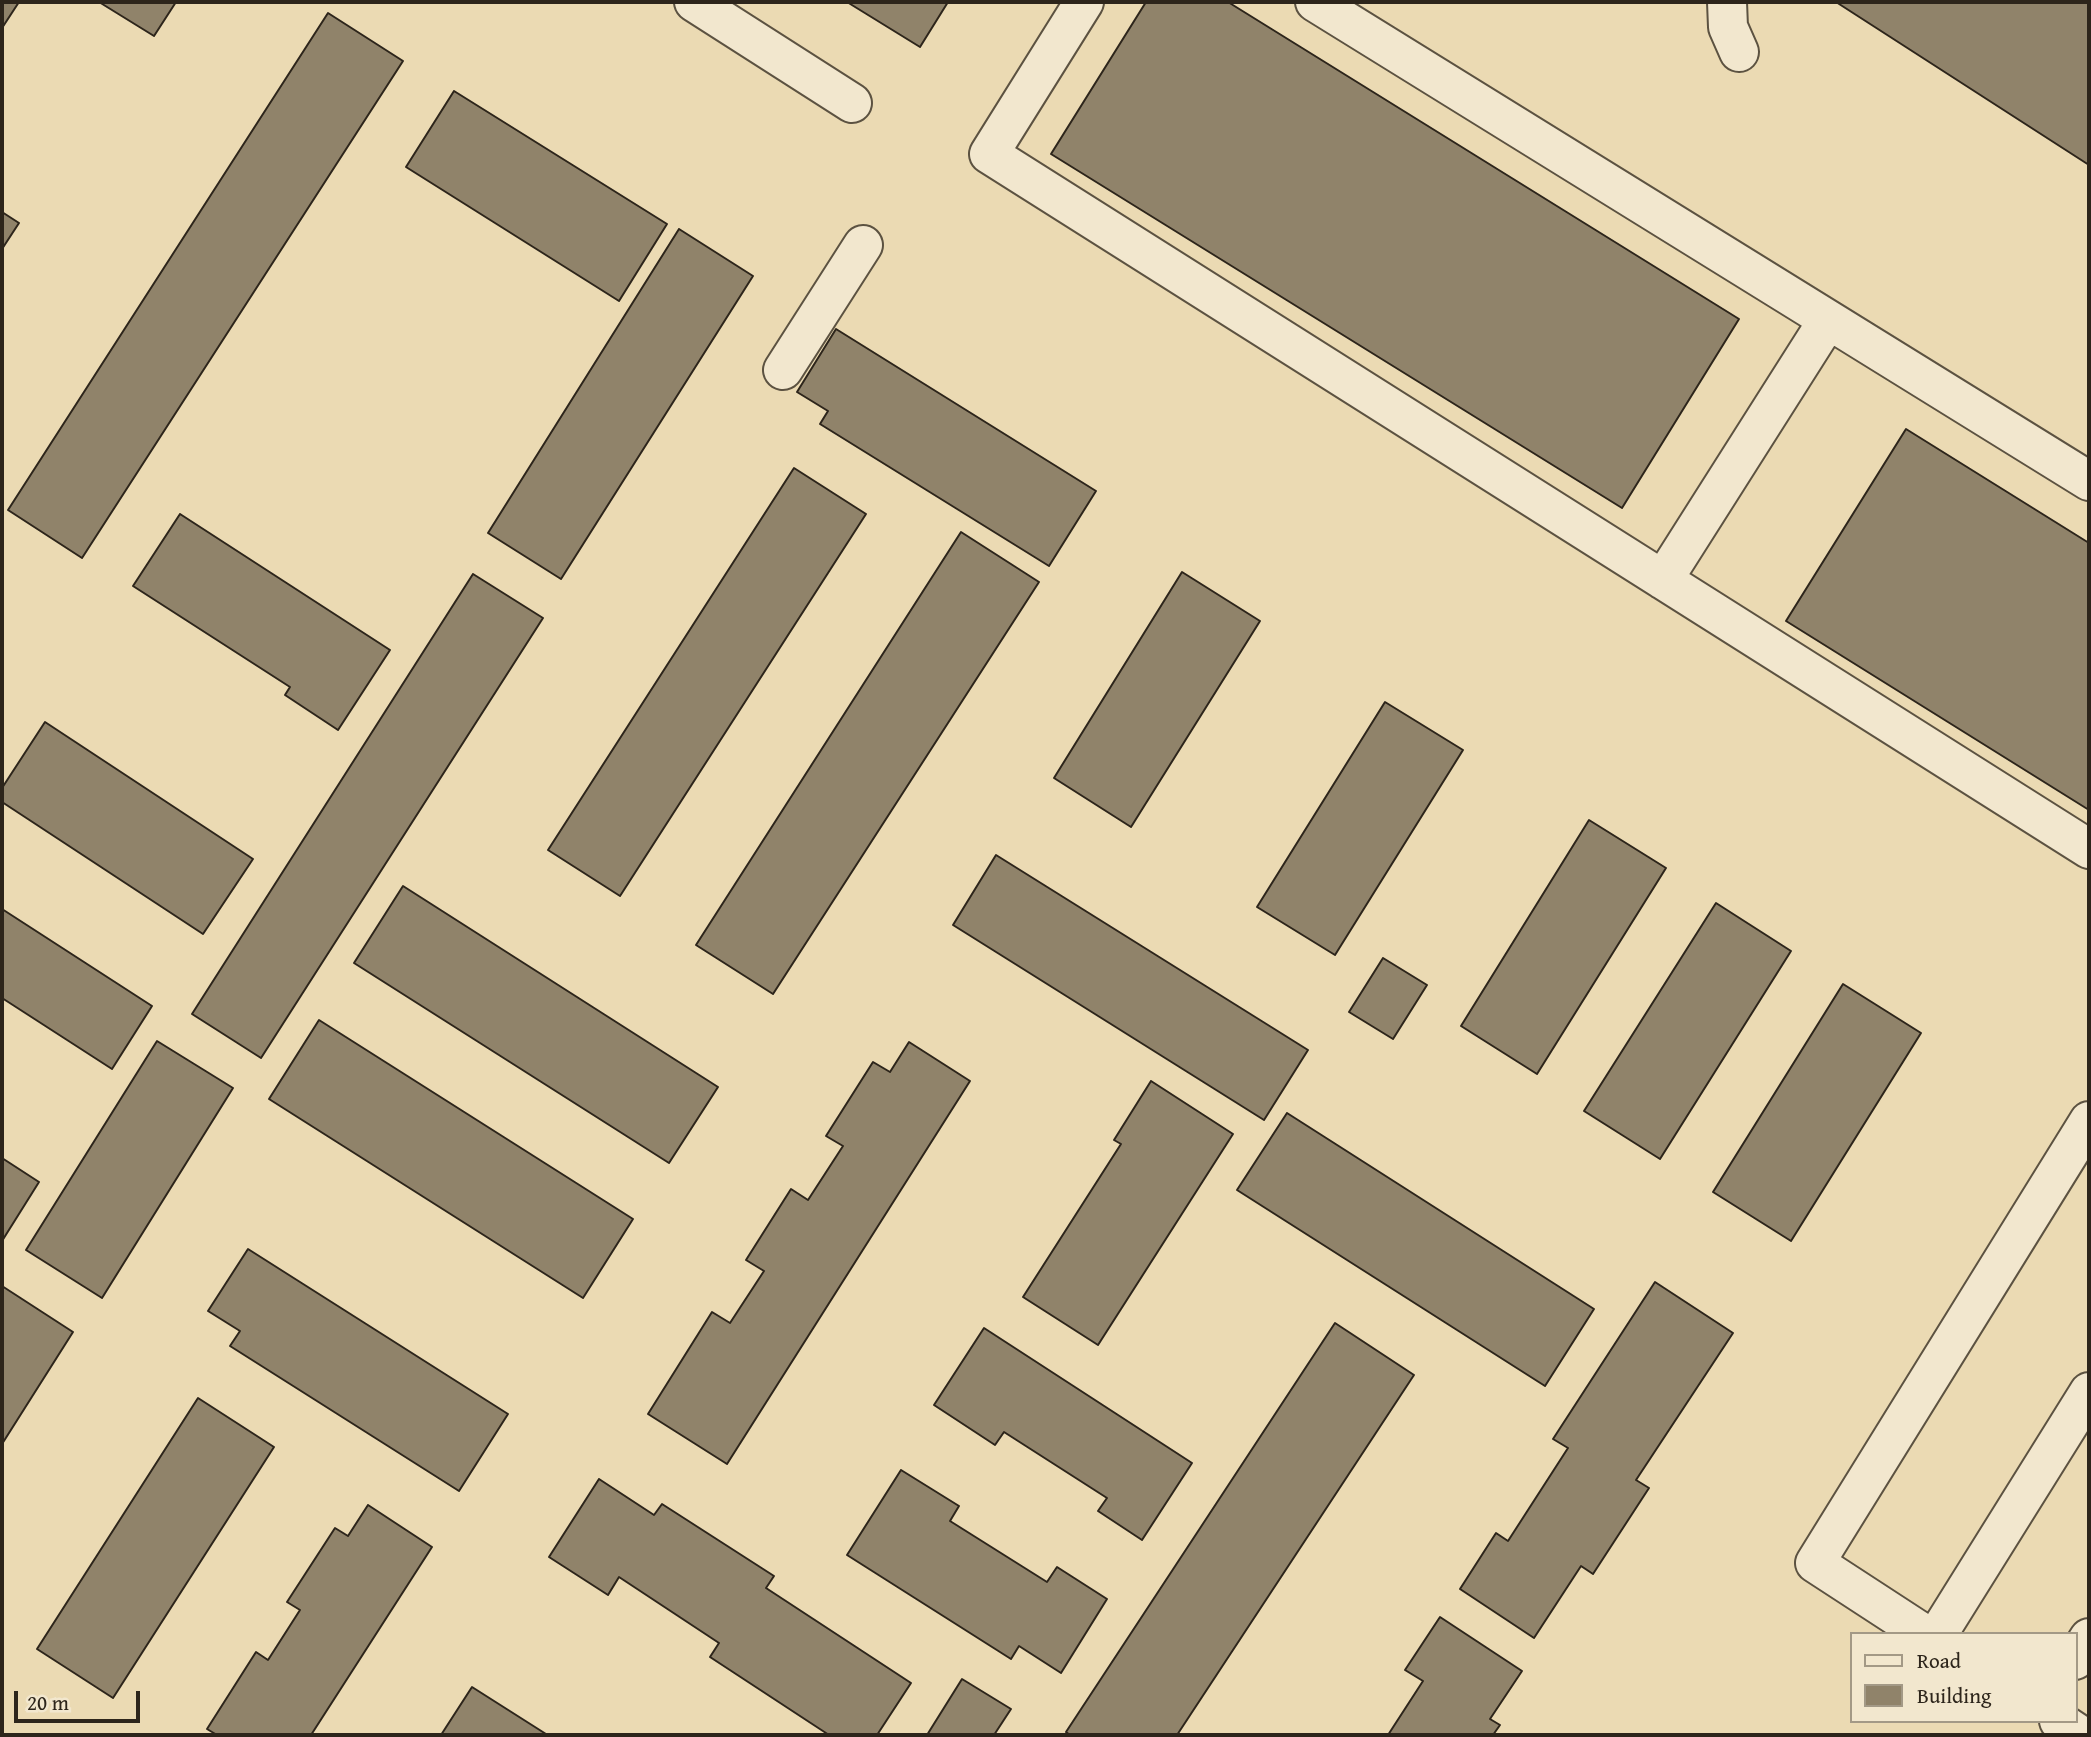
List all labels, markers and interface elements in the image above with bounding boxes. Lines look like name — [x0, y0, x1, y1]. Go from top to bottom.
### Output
legend — [1850, 1632, 2077, 1723]
text: Road — [1917, 1645, 1961, 1676]
scale bar — [18, 1678, 144, 1722]
text: Building — [1917, 1680, 1991, 1711]
text: 20 m — [27, 1687, 69, 1718]

